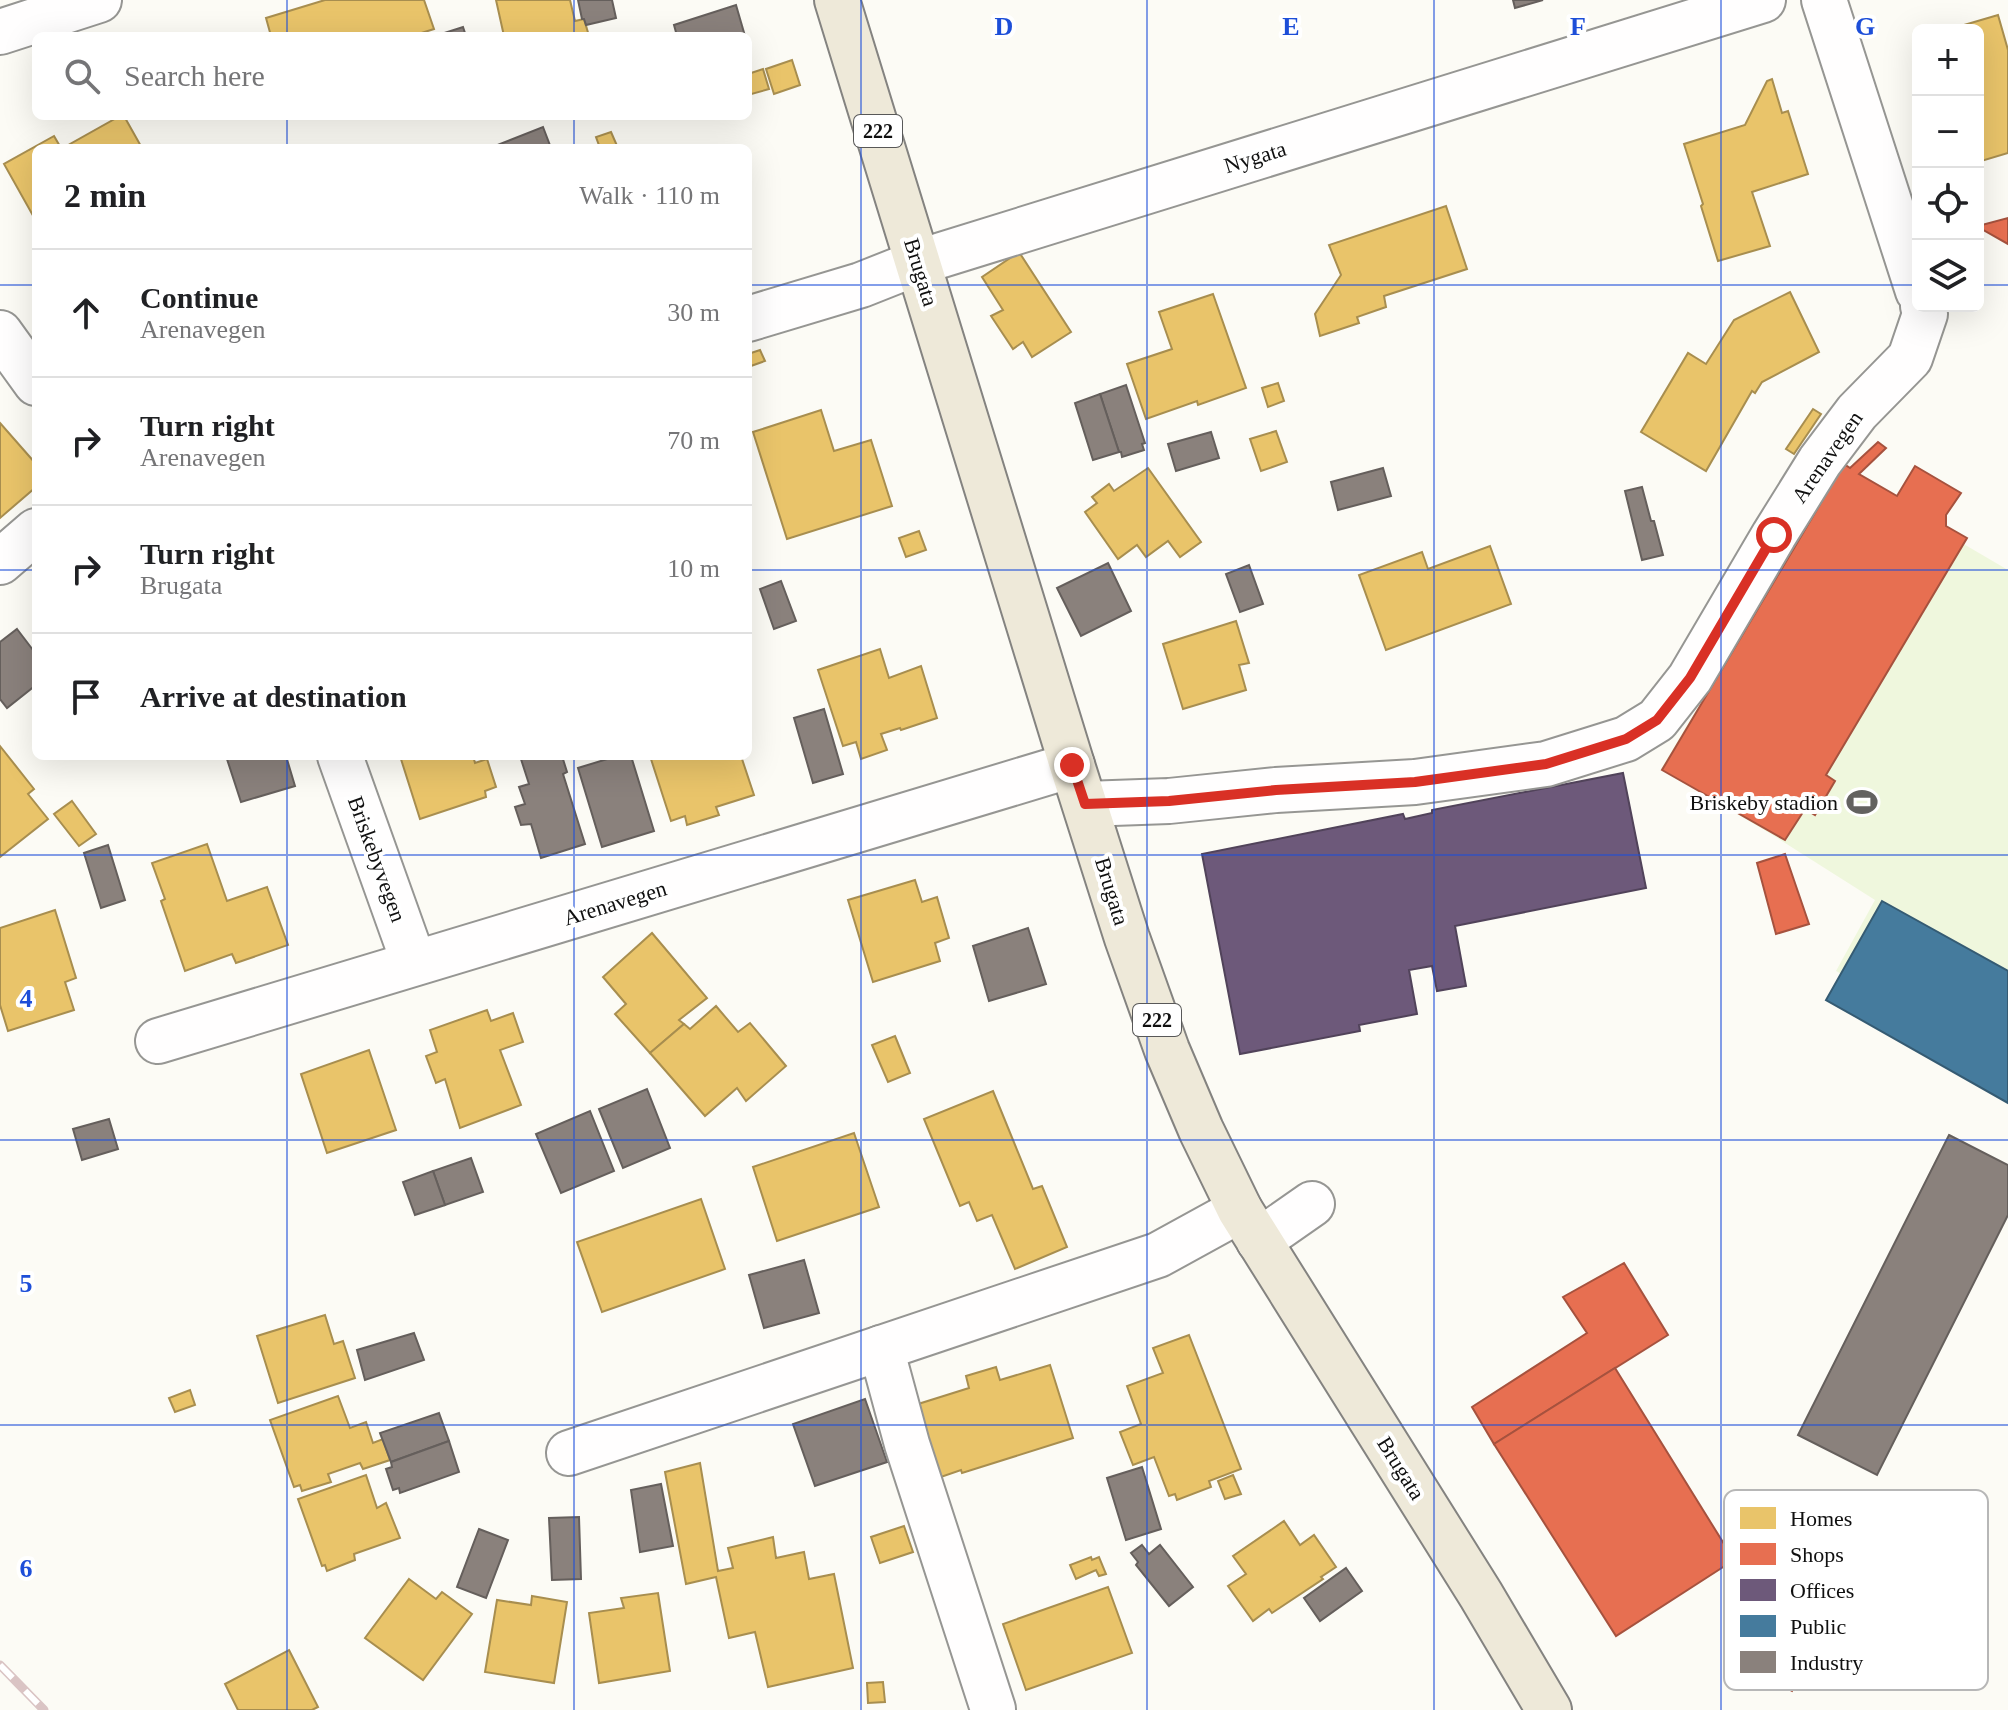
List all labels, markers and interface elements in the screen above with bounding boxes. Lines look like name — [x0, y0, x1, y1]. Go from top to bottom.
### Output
text: D — [995, 12, 1013, 41]
text: E — [1282, 12, 1300, 41]
text: F — [1570, 12, 1586, 41]
text: G — [1855, 12, 1875, 41]
map controls — [1912, 24, 1984, 312]
button: + — [1912, 24, 1984, 96]
search box — [32, 32, 752, 120]
icon: search — [60, 54, 104, 98]
text: Search here — [124, 59, 265, 92]
button: − — [1912, 96, 1984, 168]
road number: 222 — [854, 115, 902, 147]
street label: Nygata — [1221, 136, 1289, 178]
button: locate — [1912, 168, 1984, 240]
text: 2 min — [64, 177, 146, 214]
text: Walk · 110 m — [579, 181, 720, 210]
street label: Brugata — [899, 235, 943, 309]
button: layers — [1912, 240, 1984, 312]
text: Continue — [140, 281, 258, 314]
icon: ahead — [64, 291, 108, 335]
text: 30 m — [667, 298, 720, 327]
text: Arenavegen — [140, 315, 266, 344]
street label: Arenavegen — [1786, 406, 1868, 508]
text: Turn right — [140, 409, 275, 442]
icon: right — [64, 419, 108, 463]
text: 70 m — [667, 426, 720, 455]
text: Arenavegen — [140, 443, 266, 472]
route start — [1756, 517, 1792, 553]
text: Turn right — [140, 537, 275, 570]
icon: right — [64, 547, 108, 591]
text: 10 m — [667, 554, 720, 583]
text: Brugata — [140, 571, 222, 600]
icon: arrive — [64, 675, 108, 719]
text: Arrive at destination — [140, 680, 407, 713]
route end — [1054, 747, 1090, 783]
sports icon: Briskeby stadion — [1845, 785, 1879, 819]
place label: Briskeby stadion — [1690, 790, 1838, 815]
street label: Briskebyvegen — [343, 793, 411, 925]
street label: Brugata — [1090, 854, 1134, 928]
street label: Arenavegen — [561, 876, 669, 930]
text: 4 — [20, 984, 33, 1013]
road number: 222 — [1133, 1004, 1181, 1036]
text: 5 — [20, 1269, 33, 1298]
street label: Brugata — [1372, 1432, 1430, 1504]
legend — [1724, 1490, 1988, 1690]
text: Homes — [1790, 1506, 1852, 1531]
text: Shops — [1790, 1542, 1844, 1567]
text: 6 — [20, 1554, 33, 1583]
text: Offices — [1790, 1578, 1854, 1603]
text: Public — [1790, 1614, 1846, 1639]
text: Industry — [1790, 1650, 1863, 1675]

